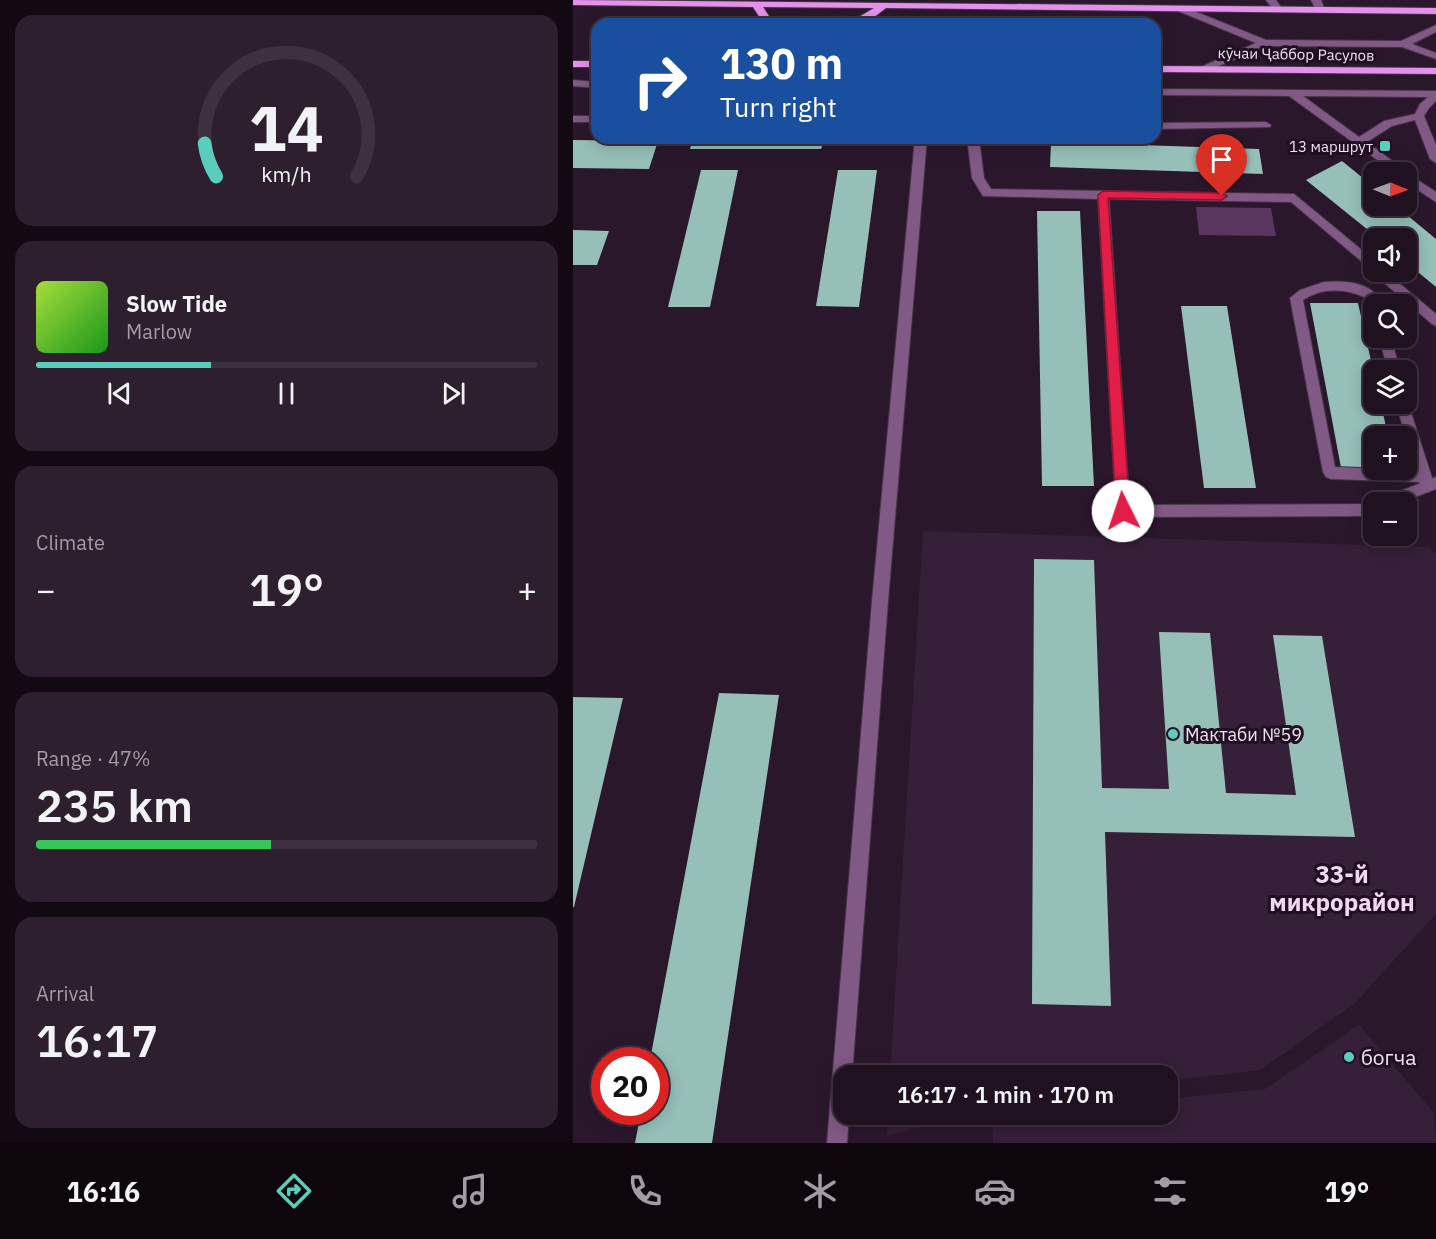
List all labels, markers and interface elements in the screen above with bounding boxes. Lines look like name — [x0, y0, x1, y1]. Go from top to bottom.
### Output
text: 130 m — [720, 36, 843, 91]
icon: right — [621, 42, 699, 120]
street label: кӯчаи Ҷаббор Расулов — [1217, 43, 1375, 65]
text: 14 — [249, 87, 324, 168]
text: Turn right — [720, 89, 837, 124]
pin — [1196, 134, 1247, 196]
place label: 13 маршрут — [1289, 137, 1373, 156]
marker: 13 маршрут — [1378, 139, 1392, 153]
icon: arrive — [1205, 143, 1238, 176]
text: km/h — [261, 161, 312, 189]
north arrow — [1363, 162, 1417, 216]
map controls — [1363, 162, 1417, 546]
button: sound — [1363, 228, 1417, 282]
text: Slow Tide — [126, 289, 227, 318]
button: search — [1363, 294, 1417, 348]
text: Marlow — [126, 318, 192, 345]
button: layers — [1363, 360, 1417, 414]
icon: previous — [103, 377, 136, 410]
icon: pause — [270, 377, 303, 410]
icon: next — [437, 377, 470, 410]
button: + — [1363, 426, 1417, 480]
position arrow — [1091, 479, 1155, 543]
button: − — [1363, 492, 1417, 546]
text: Climate — [36, 529, 105, 556]
text: 19° — [249, 560, 324, 618]
text: − — [36, 568, 56, 611]
text: + — [517, 568, 537, 611]
place label: Мактаби №59 — [1185, 723, 1302, 746]
marker: Мактаби №59 — [1166, 727, 1180, 741]
text: Range · 47% — [36, 745, 151, 772]
text: 235 km — [36, 776, 193, 834]
district label: 33-й микрорайон — [1269, 858, 1415, 918]
text: Arrival — [36, 980, 94, 1007]
text: 16:17 — [36, 1011, 158, 1069]
place label: богча — [1361, 1043, 1416, 1071]
speed limit sign: 20 — [591, 1047, 669, 1125]
marker: богча — [1342, 1050, 1356, 1064]
text: 16:17 · 1 min · 170 m — [897, 1080, 1114, 1109]
icon: directions — [273, 1170, 315, 1212]
icon: music — [449, 1170, 491, 1212]
icon: phone — [624, 1170, 666, 1212]
icon: climate — [799, 1170, 841, 1212]
icon: car — [974, 1170, 1016, 1212]
icon: filters — [1149, 1170, 1191, 1212]
text: 16:16 — [67, 1174, 140, 1209]
text: 19° — [1324, 1174, 1369, 1209]

